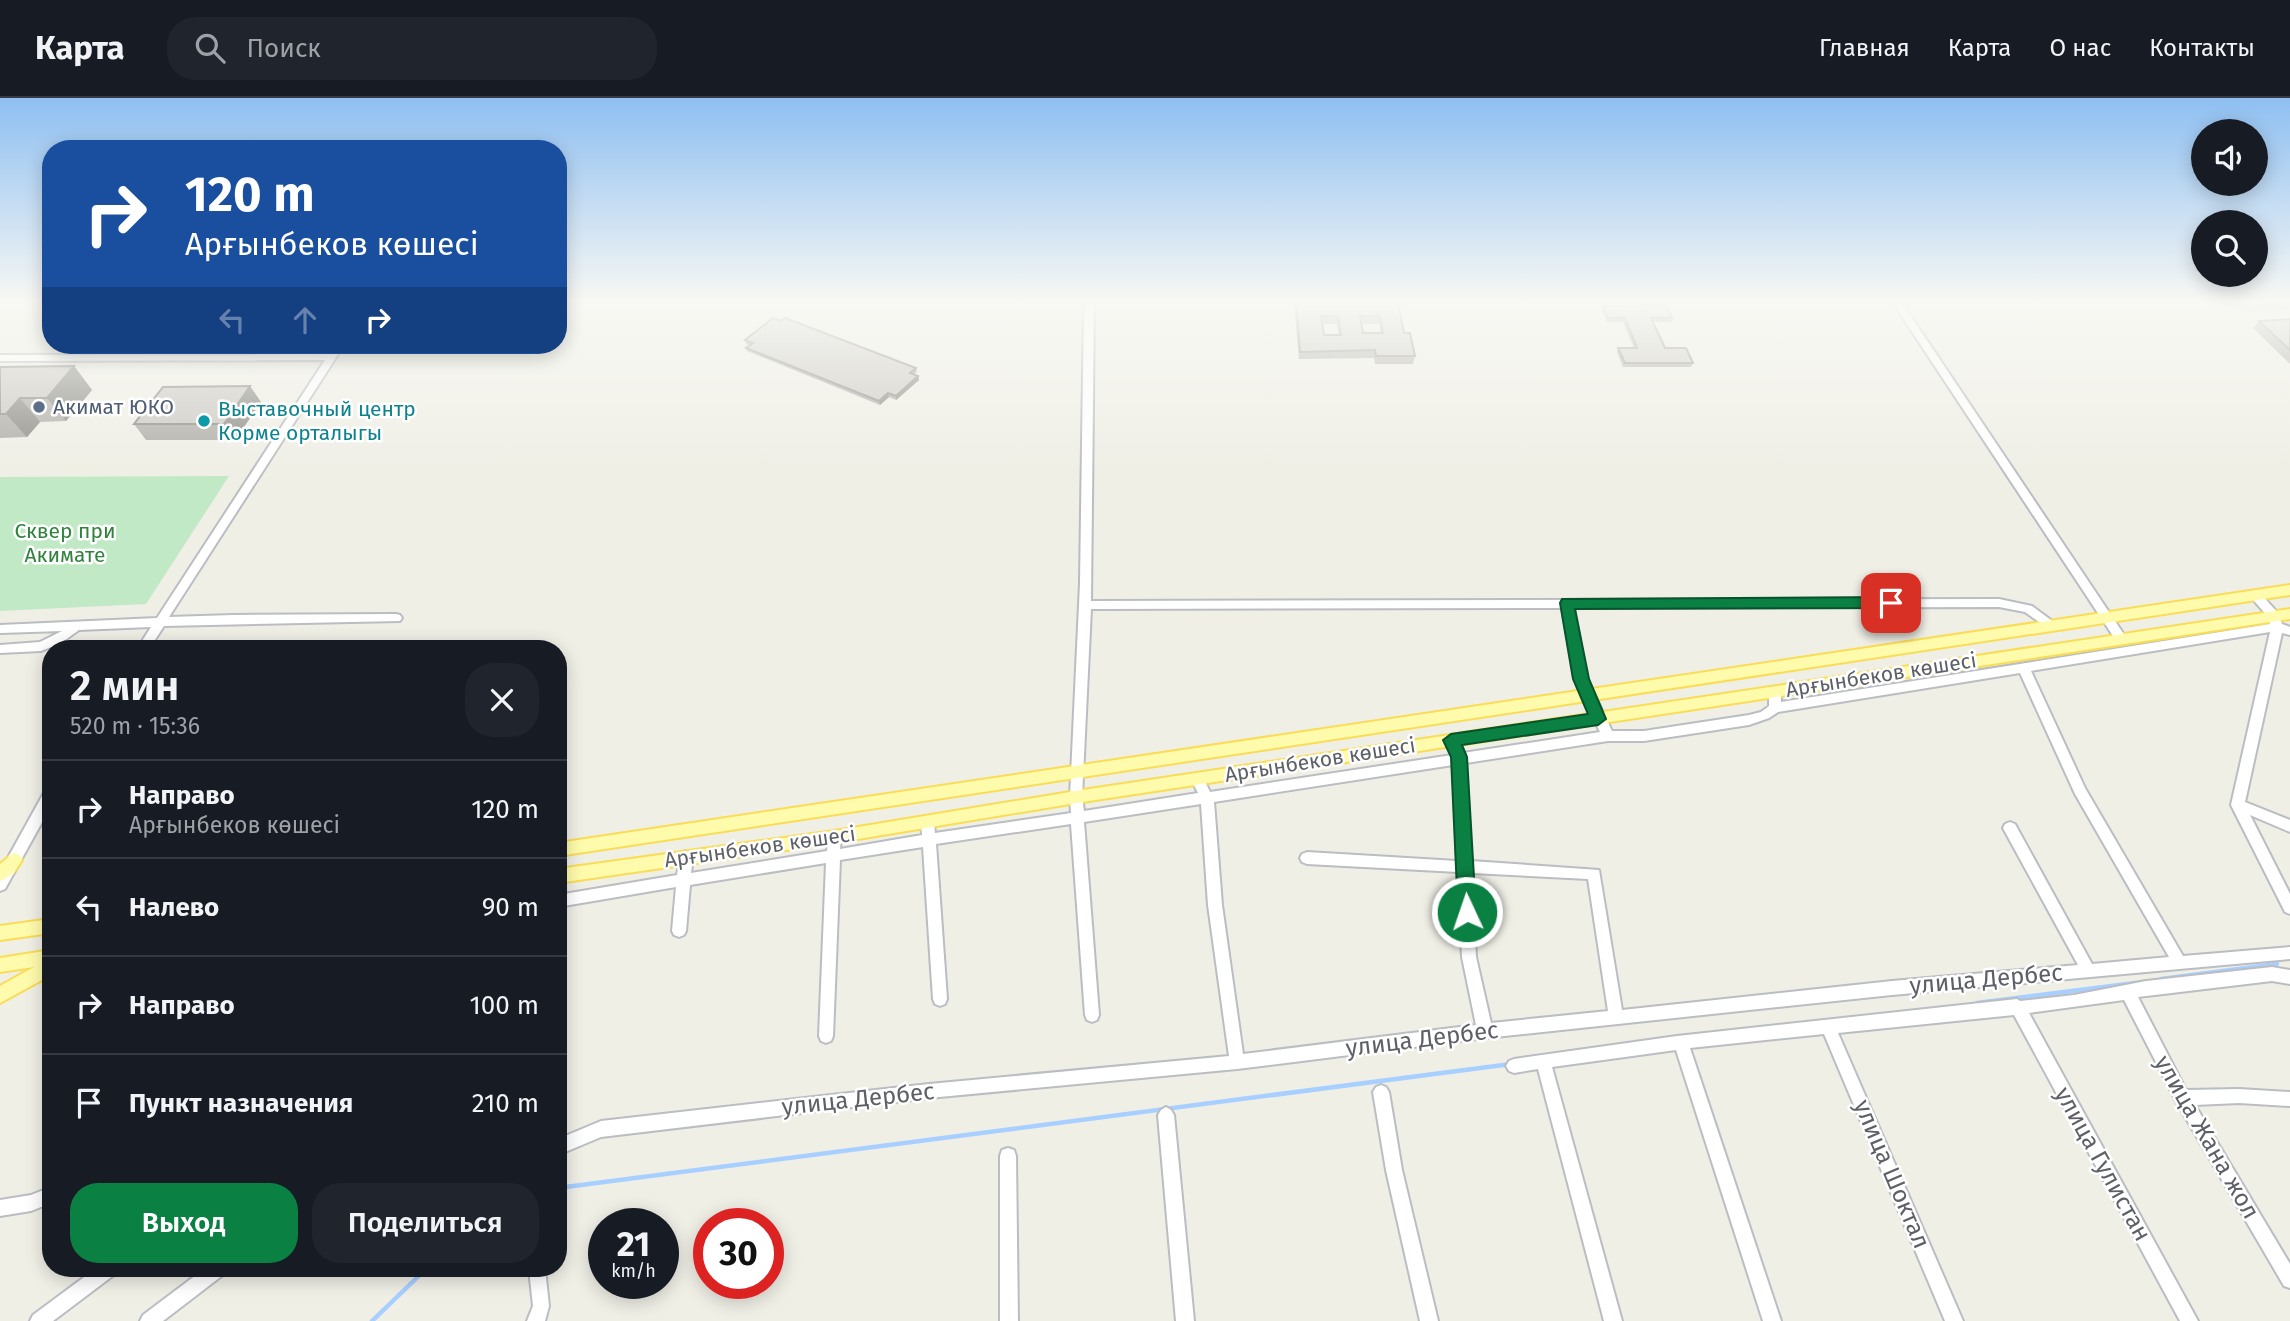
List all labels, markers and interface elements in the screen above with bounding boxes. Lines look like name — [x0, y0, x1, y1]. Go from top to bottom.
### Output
search box — [167, 17, 657, 80]
text: Карта — [35, 28, 125, 68]
icon: search — [191, 29, 229, 67]
text: Поиск — [247, 33, 321, 64]
text: Главная — [1819, 34, 1910, 62]
text: Карта — [1948, 34, 2011, 62]
text: О нас — [2049, 34, 2111, 62]
text: Контакты — [2149, 34, 2255, 62]
map controls — [2191, 119, 2268, 287]
button: sound — [2191, 119, 2268, 196]
text: 120 m — [185, 165, 315, 224]
icon: right — [70, 168, 161, 259]
button: search — [2191, 210, 2268, 287]
text: Арғынбеков көшесі — [185, 225, 479, 263]
icon: left — [213, 301, 251, 339]
icon: ahead — [286, 301, 324, 339]
icon: right — [359, 301, 397, 339]
place label: Акимат ЮКО — [53, 394, 174, 420]
place label: Выставочный центр Корме орталыгы — [218, 396, 416, 446]
marker: Акимат ЮКО — [31, 399, 47, 415]
marker: Выставочный центр Корме орталыгы — [196, 413, 212, 429]
park label: Сквер при Акимате — [14, 518, 116, 568]
pin — [1861, 573, 1921, 633]
icon: arrive — [1872, 584, 1910, 622]
street label: Арғынбеков көшесі — [1784, 647, 1978, 703]
text: 2 мин — [70, 661, 180, 711]
button: close — [465, 663, 539, 737]
text: 520 m · 15:36 — [70, 712, 200, 740]
street label: Арғынбеков көшесі — [1223, 732, 1417, 788]
text: Направо — [129, 780, 235, 811]
icon: right — [70, 790, 108, 828]
text: 120 m — [471, 794, 539, 825]
text: Арғынбеков көшесі — [129, 811, 340, 839]
street label: Арғынбеков көшесі — [663, 821, 857, 873]
position arrow — [1430, 875, 1504, 949]
icon: left — [70, 888, 108, 926]
text: Налево — [129, 892, 219, 923]
text: 90 m — [482, 892, 539, 923]
street label: улица Дербес — [1908, 958, 2064, 1000]
icon: right — [70, 986, 108, 1024]
text: Направо — [129, 990, 235, 1021]
text: 100 m — [470, 990, 539, 1021]
street label: улица Дербес — [1344, 1016, 1500, 1062]
street label: улица Жана жол — [2149, 1050, 2265, 1224]
street label: улица Дербес — [780, 1077, 936, 1121]
street label: улица Гулистан — [2049, 1082, 2157, 1246]
icon: arrive — [70, 1084, 108, 1122]
text: Пункт назначения — [129, 1088, 353, 1119]
text: 210 m — [472, 1088, 539, 1119]
street label: улица Шоктал — [1848, 1096, 1936, 1252]
button: Выход — [70, 1183, 298, 1263]
button: Поделиться — [312, 1183, 539, 1263]
speed limit sign: 30 — [693, 1208, 784, 1299]
text: 21 — [617, 1223, 650, 1265]
text: km/h — [611, 1260, 656, 1282]

